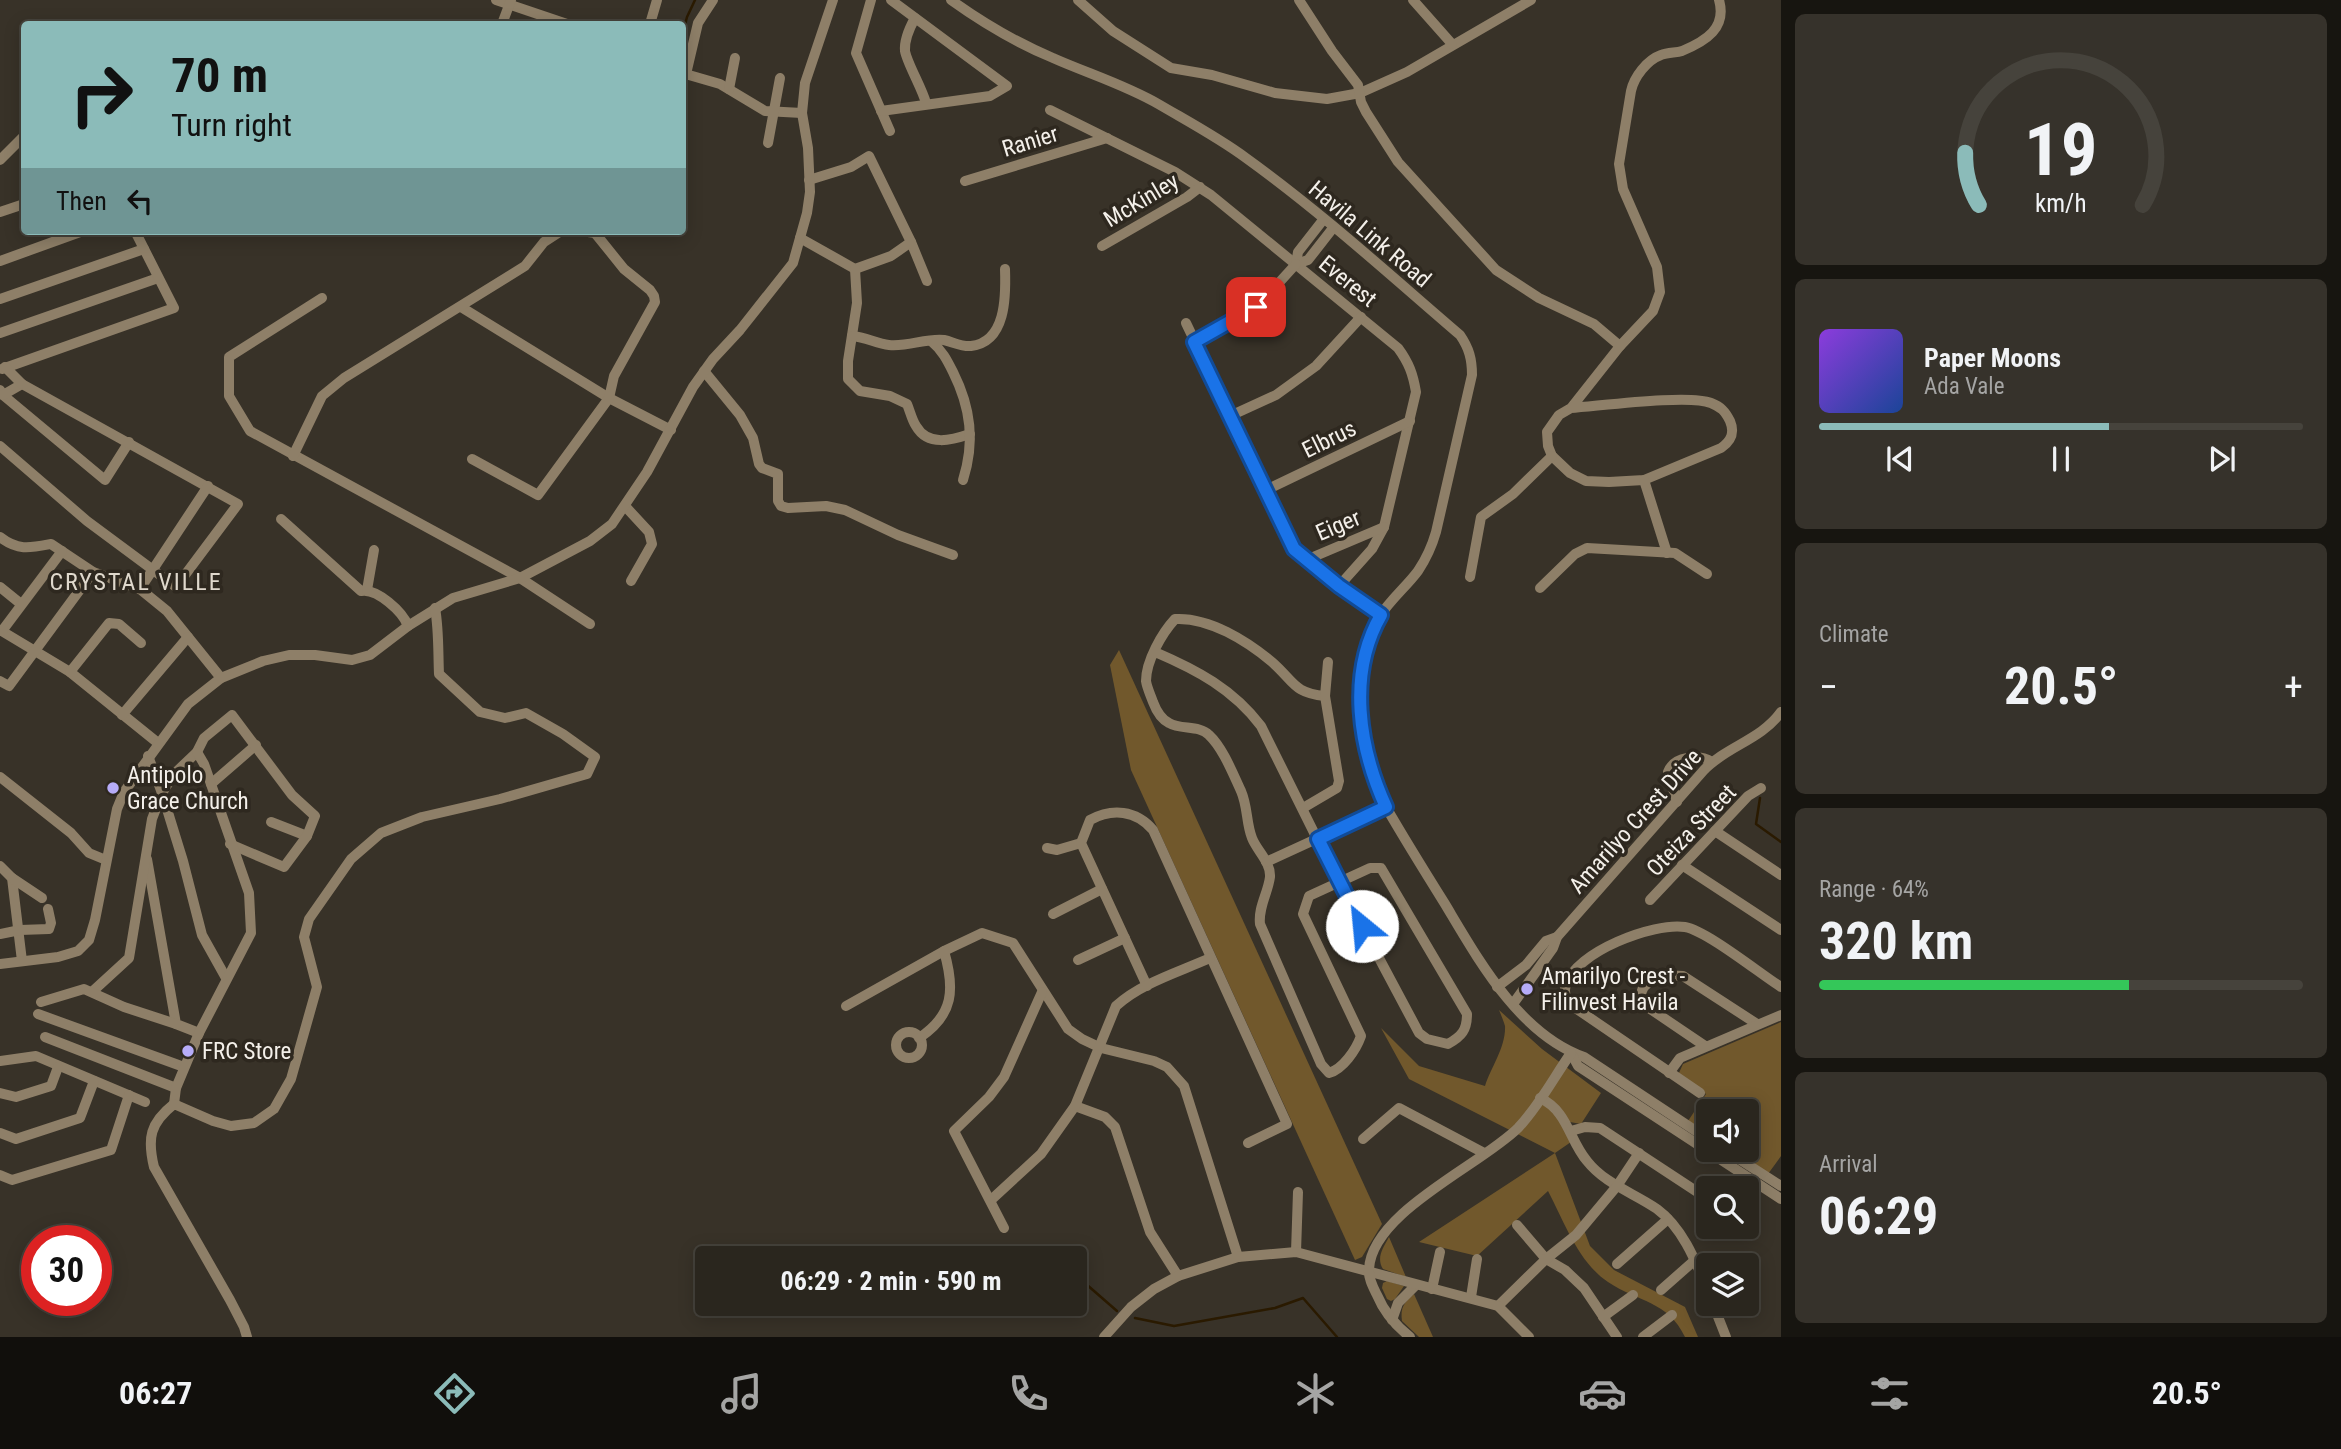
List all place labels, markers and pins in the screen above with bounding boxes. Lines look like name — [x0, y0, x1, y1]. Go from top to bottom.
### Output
pin — [1226, 277, 1286, 337]
place label: Antipolo Grace Church — [127, 762, 249, 815]
marker: Antipolo Grace Church — [105, 780, 121, 796]
place label: Amarilyo Crest - Filinvest Havila — [1541, 963, 1686, 1016]
marker: Amarilyo Crest - Filinvest Havila — [1519, 981, 1535, 997]
place label: FRC Store — [202, 1038, 291, 1065]
marker: FRC Store — [180, 1043, 196, 1059]

